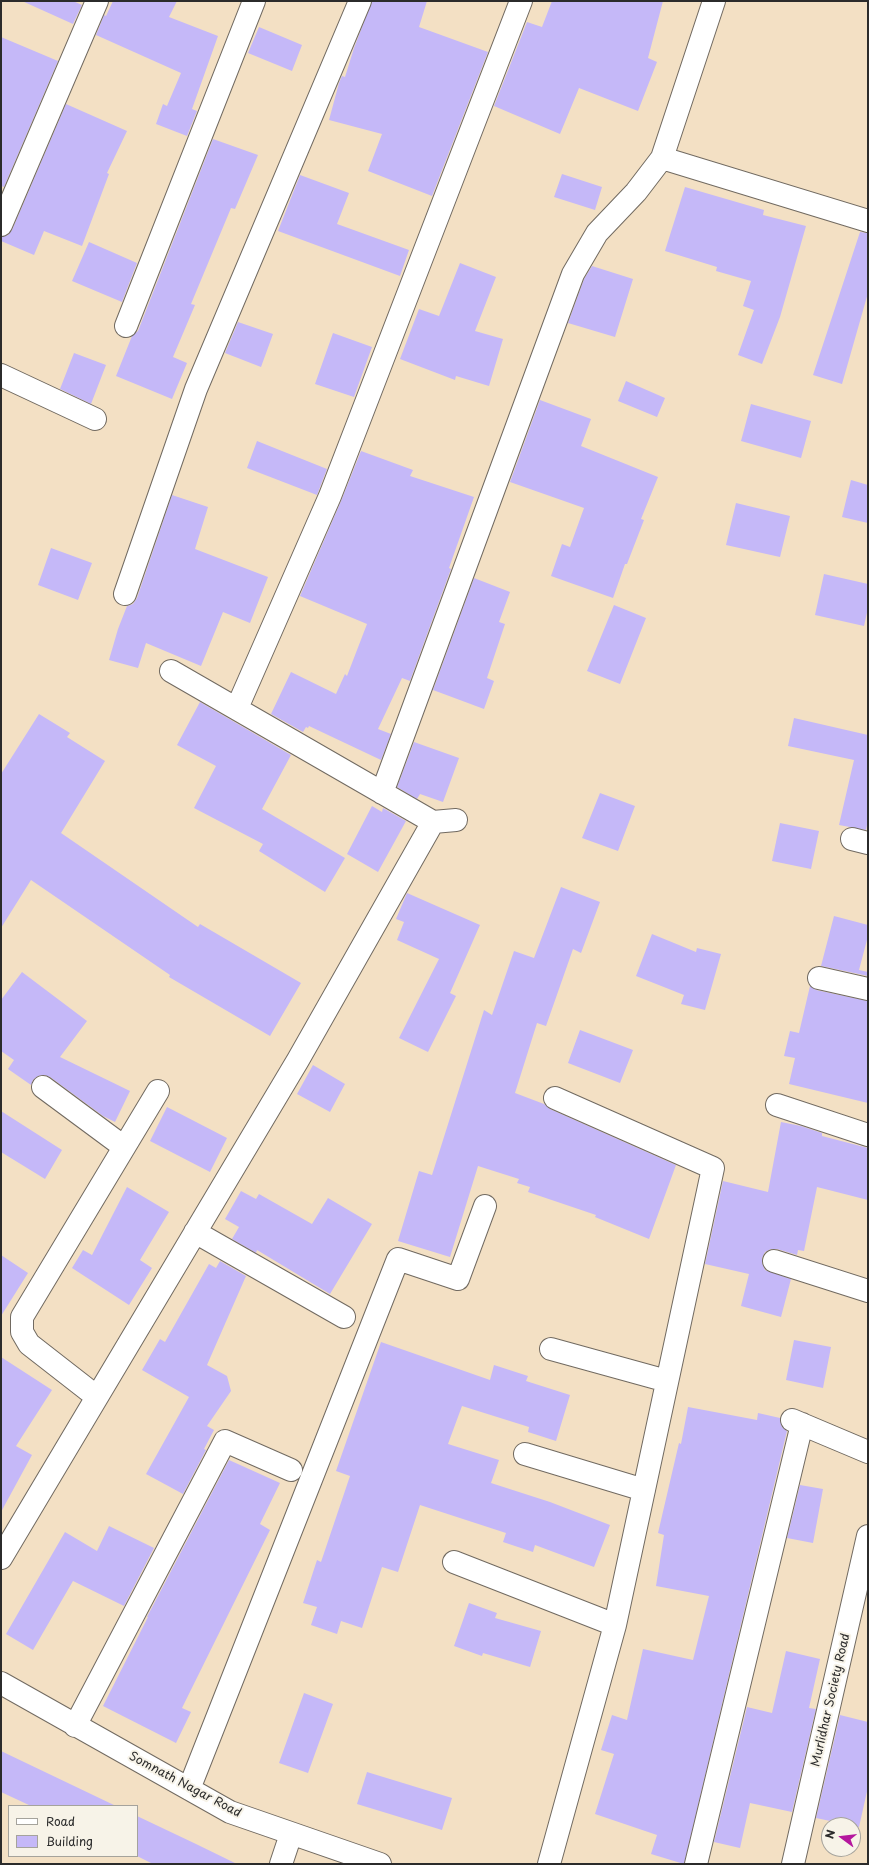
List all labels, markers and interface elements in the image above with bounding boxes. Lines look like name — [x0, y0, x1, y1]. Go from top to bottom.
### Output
street label: Murlidhar Society Road — [809, 1632, 853, 1768]
street label: Somnath Nagar Road — [126, 1749, 244, 1821]
legend — [8, 1805, 138, 1857]
text: Road — [46, 1812, 75, 1830]
north arrow — [821, 1817, 861, 1857]
text: N — [821, 1828, 839, 1840]
text: Building — [46, 1832, 93, 1850]

